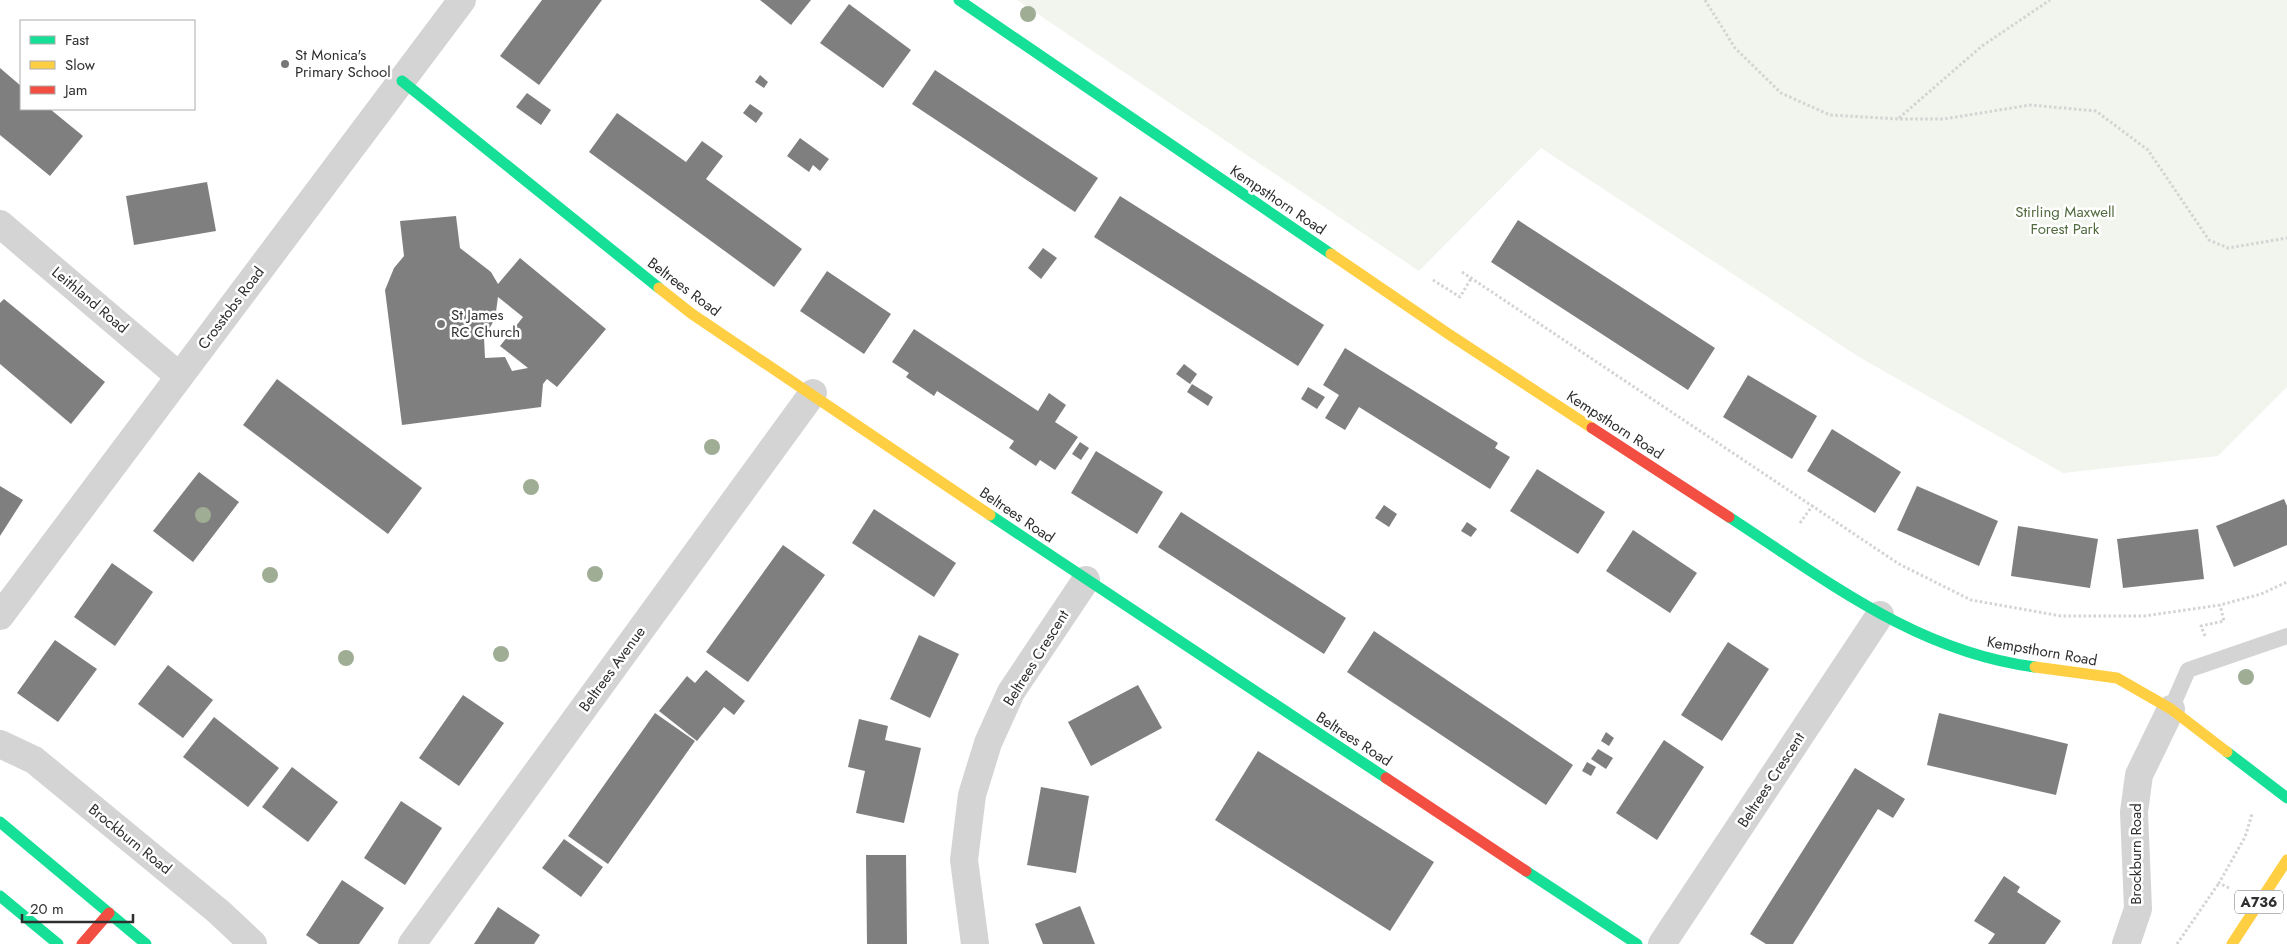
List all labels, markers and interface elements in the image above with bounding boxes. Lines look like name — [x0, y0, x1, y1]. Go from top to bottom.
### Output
legend — [20, 20, 195, 110]
text: Fast — [65, 29, 89, 51]
place label: St Monica's Primary School — [295, 44, 391, 83]
text: Slow — [65, 54, 96, 76]
marker: St Monica's Primary School — [279, 58, 291, 70]
text: Jam — [63, 79, 88, 101]
street label: Kempsthorn Road — [1226, 160, 1330, 240]
park label: Stirling Maxwell Forest Park — [2015, 201, 2115, 240]
street label: Beltrees Road — [643, 252, 725, 322]
street label: Leithland Road — [47, 261, 133, 339]
street label: Crosstobs Road — [193, 262, 269, 354]
place label: St James RC Church — [451, 304, 520, 343]
marker: St James RC Church — [435, 318, 447, 330]
street label: Kempsthorn Road — [1562, 385, 1668, 465]
street label: Beltrees Road — [975, 482, 1059, 548]
street label: Beltrees Crescent — [998, 605, 1075, 710]
street label: Beltrees Avenue — [573, 622, 651, 716]
street label: Kempsthorn Road — [1985, 630, 2099, 672]
street label: Beltrees Road — [1312, 706, 1396, 772]
street label: Beltrees Crescent — [1732, 728, 1810, 832]
street label: Brockburn Road — [84, 798, 176, 880]
street label: Brockburn Road — [2125, 803, 2147, 905]
road number: A736 — [2235, 890, 2283, 914]
scale bar — [22, 892, 134, 924]
text: 20 m — [30, 898, 64, 920]

